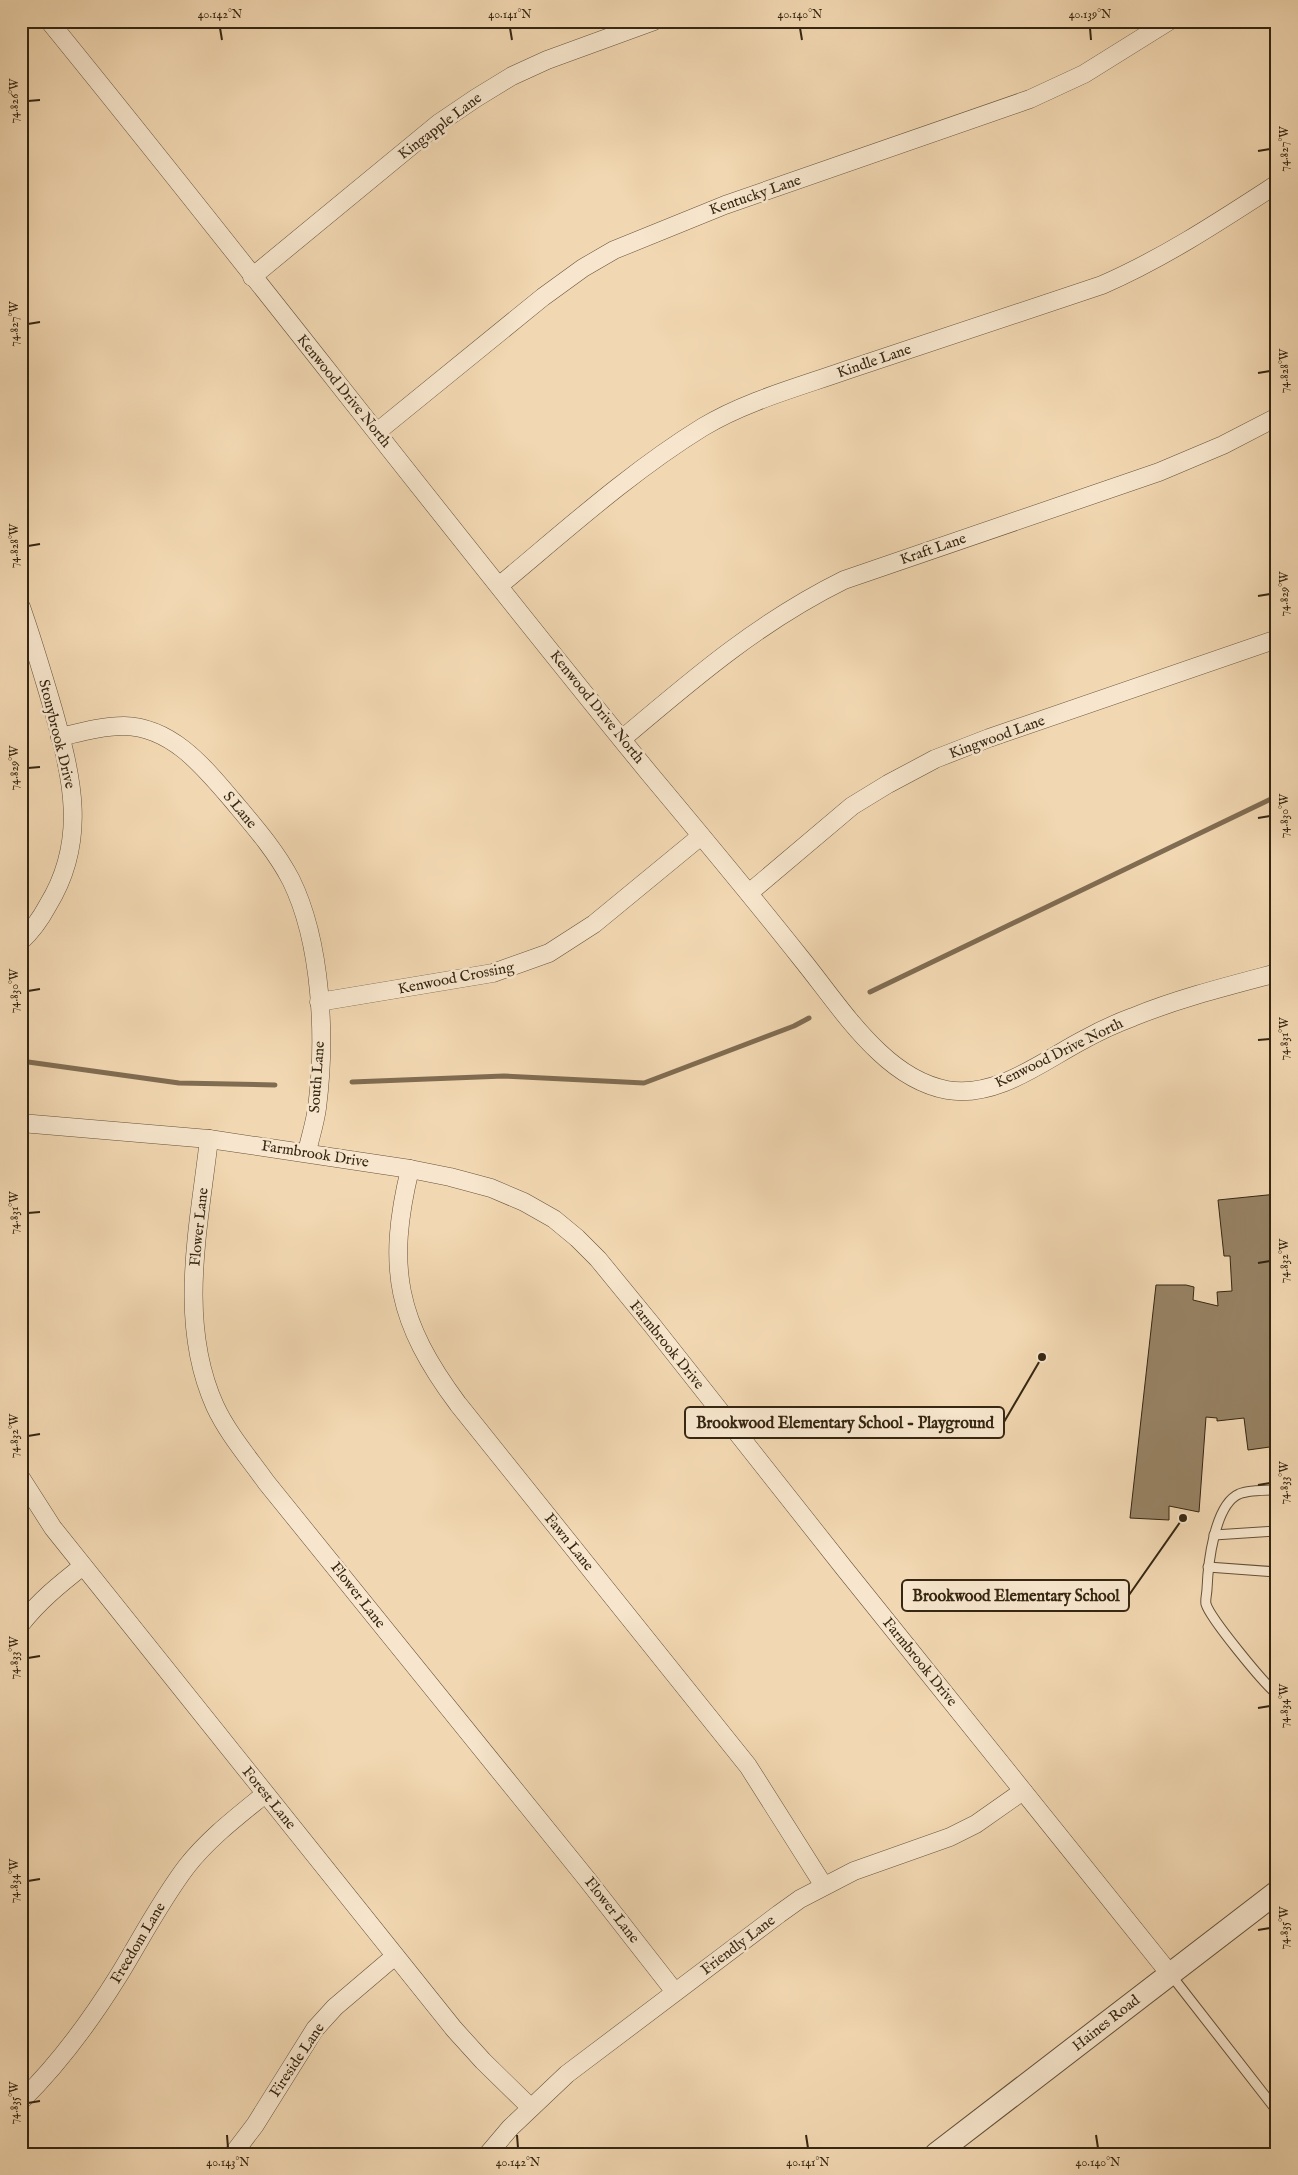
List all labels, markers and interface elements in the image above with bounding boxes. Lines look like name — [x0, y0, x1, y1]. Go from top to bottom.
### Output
text: 40.142°N — [198, 7, 243, 22]
text: 40.141°N — [488, 7, 532, 22]
text: 40.140°N — [778, 7, 823, 22]
text: 40.139°N — [1069, 7, 1112, 22]
text: 74.826°W — [7, 78, 22, 123]
street label: Kingapple Lane — [394, 88, 486, 164]
text: 74.827°W — [1277, 126, 1292, 172]
street label: Kentucky Lane — [707, 170, 803, 220]
text: 74.827°W — [7, 301, 22, 347]
street label: Kenwood Drive North — [293, 331, 396, 451]
street label: Kindle Lane — [834, 339, 914, 383]
text: 74.828°W — [1277, 348, 1292, 393]
text: 74.828°W — [7, 523, 22, 568]
street label: Kraft Lane — [897, 529, 969, 569]
text: 74.829°W — [1277, 571, 1292, 617]
street label: Kenwood Drive North — [546, 647, 649, 767]
street label: Stonybrook Drive — [34, 677, 80, 791]
street label: Kingwood Lane — [947, 711, 1048, 763]
text: 74.829°W — [7, 745, 22, 791]
street label: S Lane — [219, 787, 261, 833]
text: 74.830°W — [1277, 793, 1292, 838]
street label: Kenwood Crossing — [396, 957, 516, 999]
text: 74.830°W — [7, 968, 22, 1013]
street label: Kenwood Drive North — [992, 1014, 1126, 1092]
text: 74.831°W — [1277, 1017, 1292, 1061]
street label: South Lane — [305, 1040, 329, 1114]
street label: Farmbrook Drive — [260, 1136, 370, 1172]
street label: Flower Lane — [185, 1187, 213, 1267]
text: 74.831°W — [7, 1191, 22, 1235]
text: 74.832°W — [1277, 1238, 1292, 1283]
street label: Farmbrook Drive — [625, 1297, 709, 1393]
callout: Brookwood Elementary School - Playground — [685, 1407, 1004, 1438]
text: 74.832°W — [7, 1413, 22, 1458]
text: Brookwood Elementary School - Playground — [696, 1414, 995, 1434]
text: 74.833°W — [1277, 1461, 1292, 1505]
street label: Fawn Lane — [540, 1509, 598, 1575]
street label: Flower Lane — [326, 1558, 390, 1632]
callout: Brookwood Elementary School — [902, 1580, 1129, 1611]
text: Brookwood Elementary School — [912, 1587, 1120, 1607]
street label: Farmbrook Drive — [878, 1614, 962, 1710]
text: 74.833°W — [7, 1636, 22, 1680]
text: 74.834°W — [1277, 1683, 1292, 1728]
street label: Forest Lane — [238, 1763, 300, 1833]
text: 74.834°W — [7, 1858, 22, 1903]
street label: Flower Lane — [580, 1873, 644, 1947]
street label: Freedom Lane — [106, 1899, 170, 1987]
text: 74.835°W — [1277, 1906, 1292, 1950]
street label: Friendly Lane — [697, 1911, 779, 1979]
street label: Haines Road — [1068, 1990, 1144, 2055]
street label: Fireside Lane — [265, 2019, 329, 2101]
text: 74.835°W — [7, 2081, 22, 2125]
text: 40.143°N — [206, 2155, 250, 2170]
text: 40.142°N — [496, 2155, 541, 2170]
text: 40.141°N — [786, 2155, 830, 2170]
text: 40.140°N — [1076, 2155, 1121, 2170]

